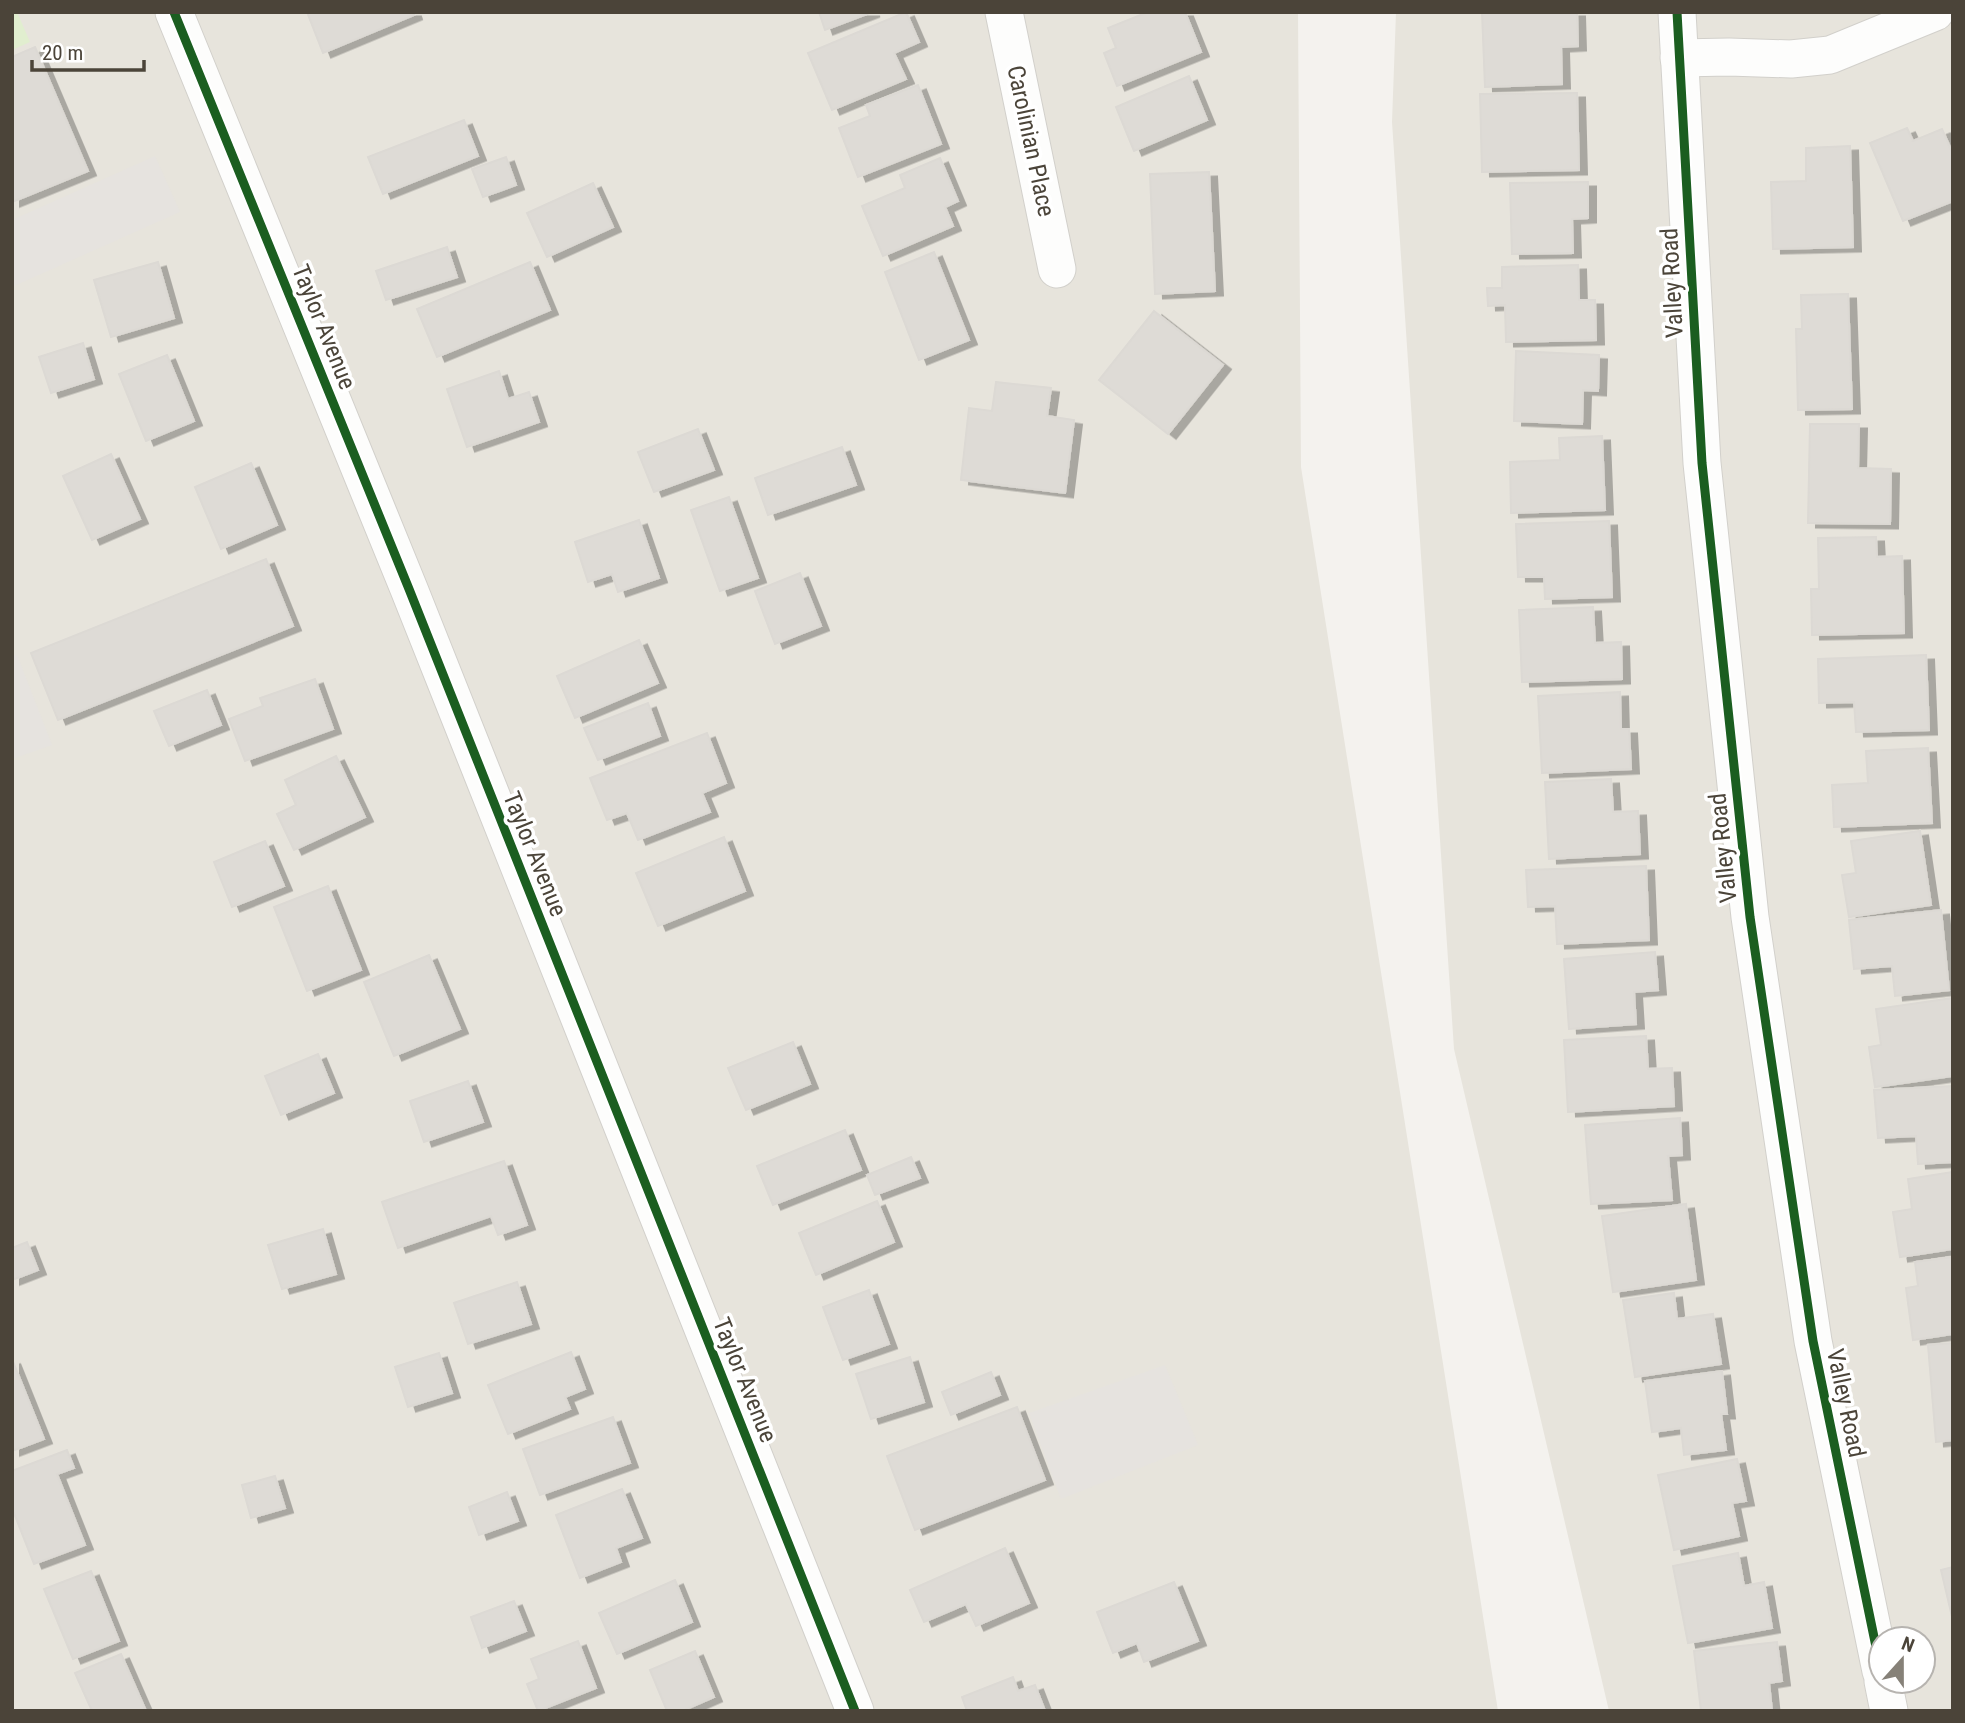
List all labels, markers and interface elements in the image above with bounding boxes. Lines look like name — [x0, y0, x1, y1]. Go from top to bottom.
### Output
scale bar — [32, 28, 144, 72]
text: 20 m — [42, 41, 83, 65]
street label: Carolinian Place — [1001, 63, 1061, 219]
street label: Valley Road — [1655, 227, 1689, 339]
street label: Taylor Avenue — [286, 261, 362, 393]
street label: Taylor Avenue — [497, 788, 573, 920]
street label: Valley Road — [1703, 792, 1743, 904]
street label: Taylor Avenue — [707, 1314, 783, 1446]
street label: Valley Road — [1821, 1346, 1871, 1460]
north arrow — [1867, 1625, 1937, 1695]
text: N — [1898, 1632, 1917, 1657]

